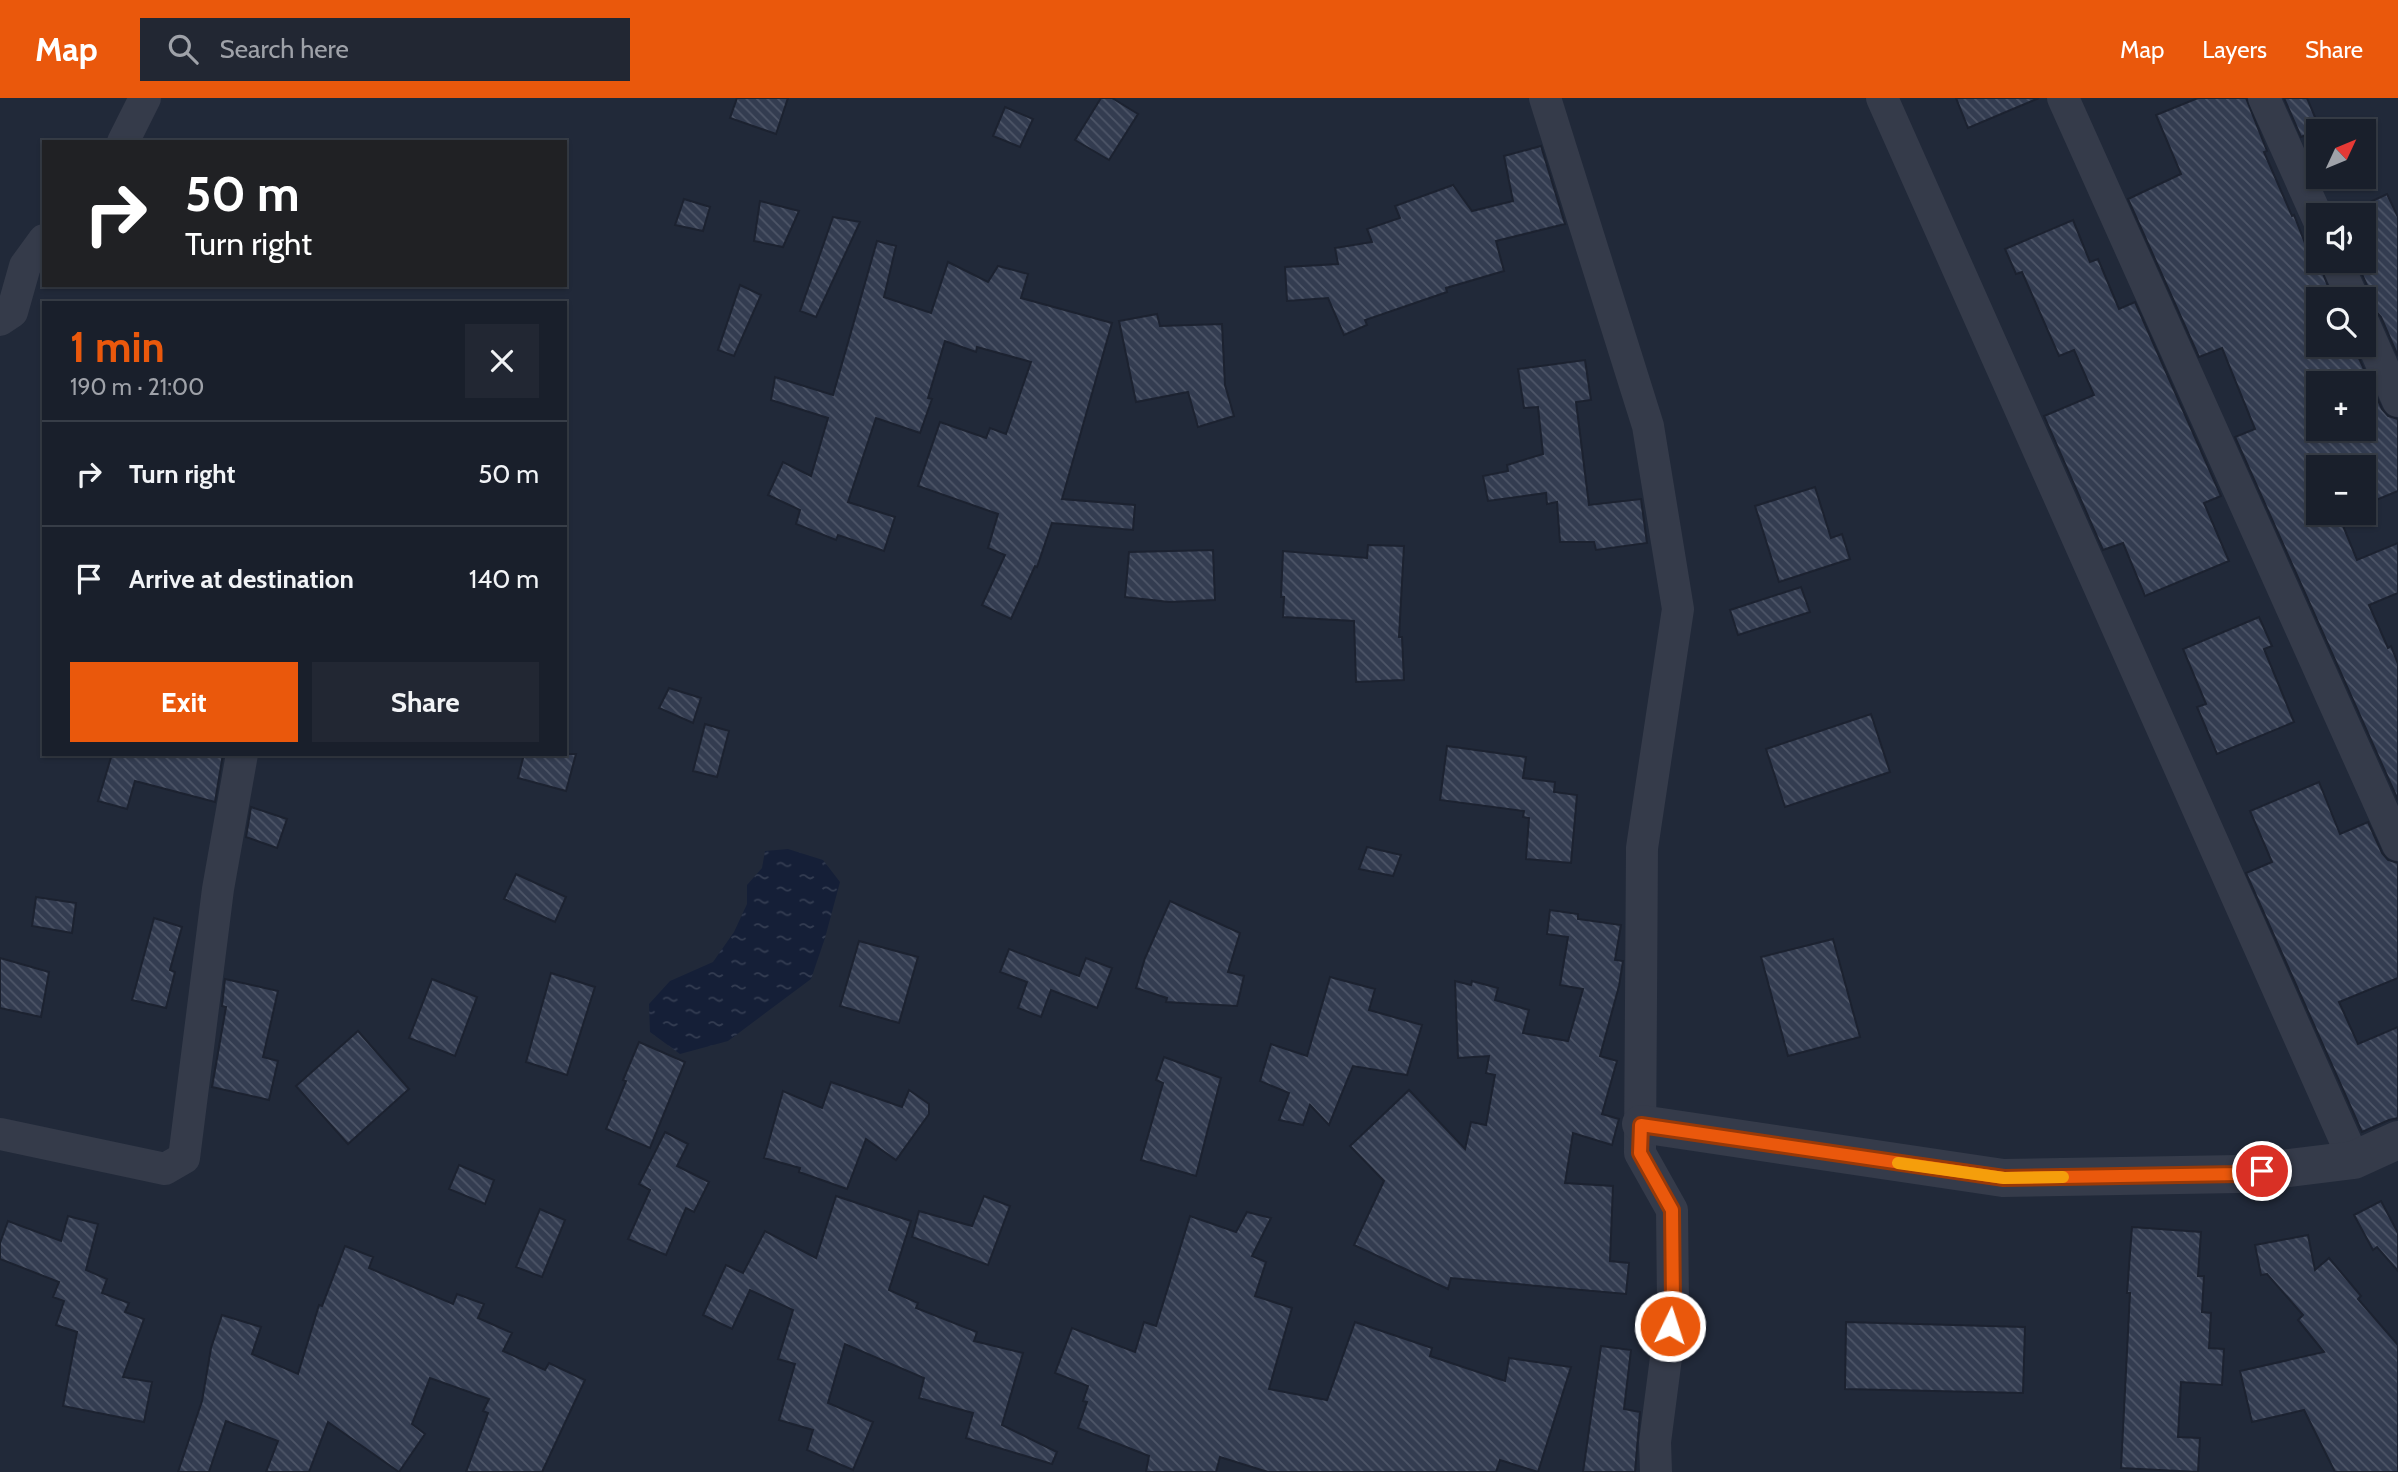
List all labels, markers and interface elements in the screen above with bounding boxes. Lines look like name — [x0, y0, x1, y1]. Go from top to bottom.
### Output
search box — [140, 18, 630, 81]
text: Map — [35, 29, 98, 69]
icon: search — [164, 30, 202, 68]
text: Search here — [220, 33, 349, 65]
text: Map — [2120, 35, 2164, 64]
text: Layers — [2202, 35, 2267, 64]
text: Share — [2305, 35, 2363, 64]
north arrow — [2306, 119, 2376, 189]
map controls — [2306, 119, 2376, 525]
text: 50 m — [185, 164, 300, 223]
icon: right — [70, 168, 161, 259]
button: sound — [2306, 203, 2376, 273]
text: Turn right — [185, 224, 312, 263]
button: search — [2306, 287, 2376, 357]
text: 1 min — [70, 321, 165, 373]
button: close — [465, 324, 539, 398]
button: + — [2306, 371, 2376, 441]
text: 190 m · 21:00 — [70, 373, 204, 401]
icon: right — [70, 455, 108, 493]
button: − — [2306, 455, 2376, 525]
text: Turn right — [129, 458, 235, 490]
text: 50 m — [478, 458, 539, 490]
icon: arrive — [70, 560, 108, 598]
text: Arrive at destination — [129, 563, 354, 595]
text: 140 m — [469, 563, 539, 595]
button: Exit — [70, 662, 298, 742]
button: Share — [312, 662, 539, 742]
pin — [2232, 1141, 2292, 1201]
icon: arrive — [2243, 1152, 2281, 1190]
position arrow — [1633, 1289, 1707, 1363]

